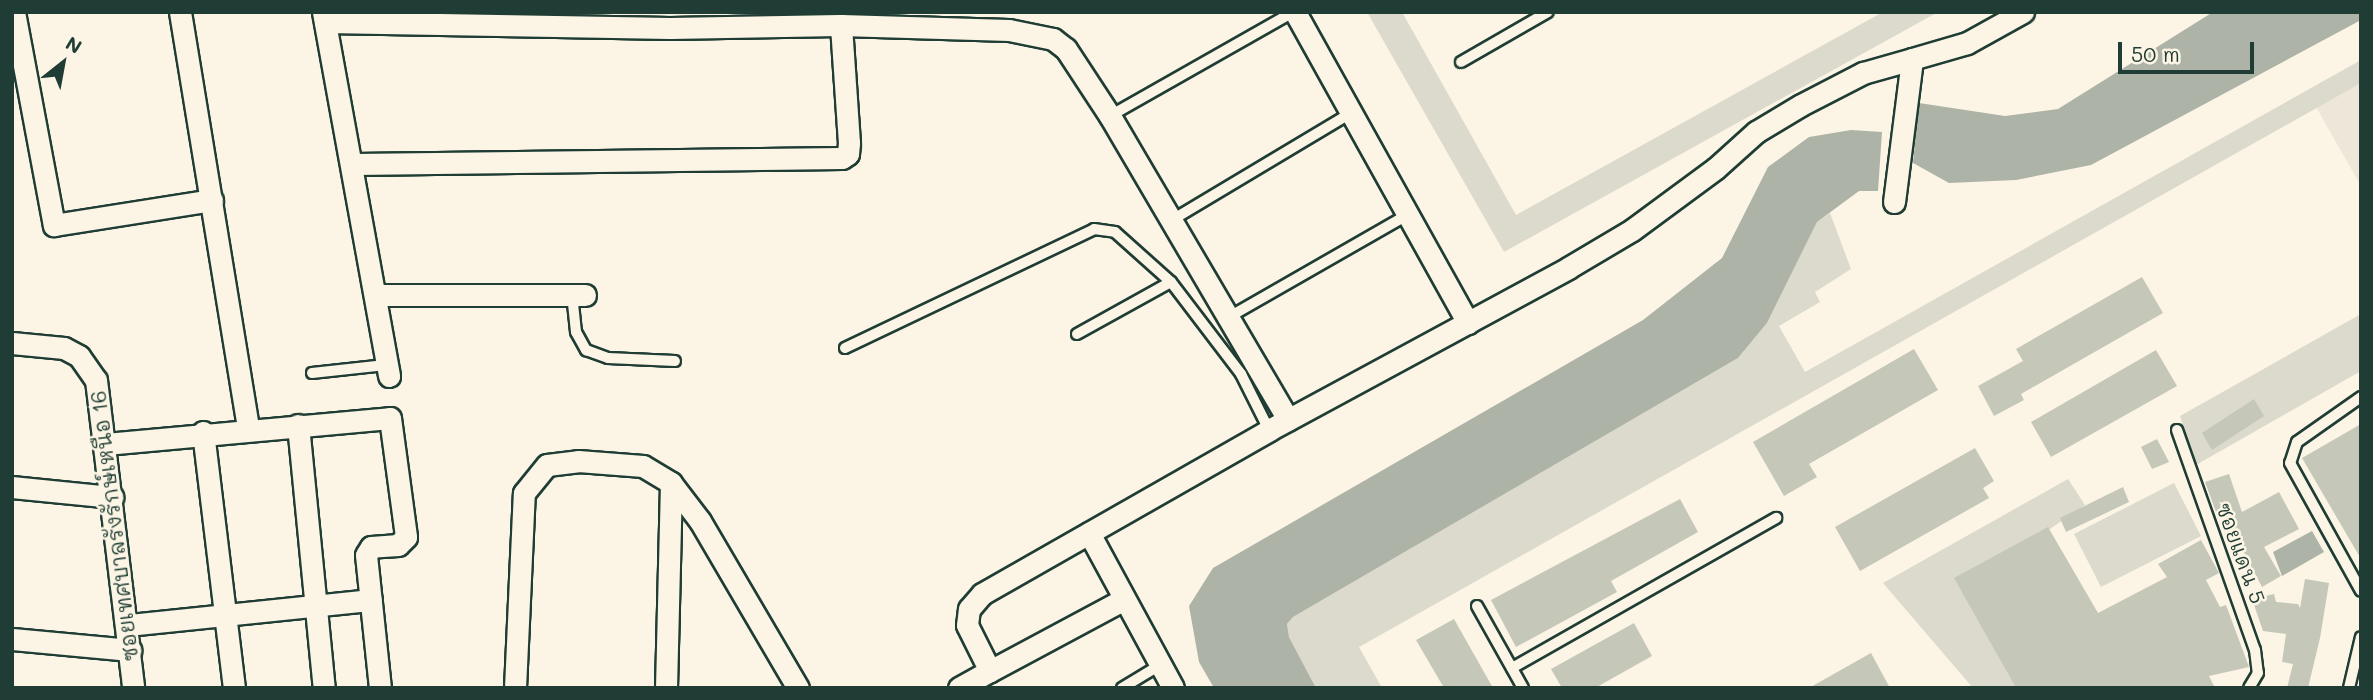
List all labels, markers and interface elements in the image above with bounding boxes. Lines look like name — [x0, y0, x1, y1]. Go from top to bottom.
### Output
north arrow — [28, 28, 98, 98]
scale bar — [2121, 28, 2258, 72]
text: N — [61, 30, 87, 59]
text: 50 m — [2131, 40, 2180, 67]
street label: ซอยเทศบาลรังรักษ์เหนือ 16 — [85, 389, 143, 663]
street label: ซอยแดน 5 — [2211, 499, 2271, 607]

